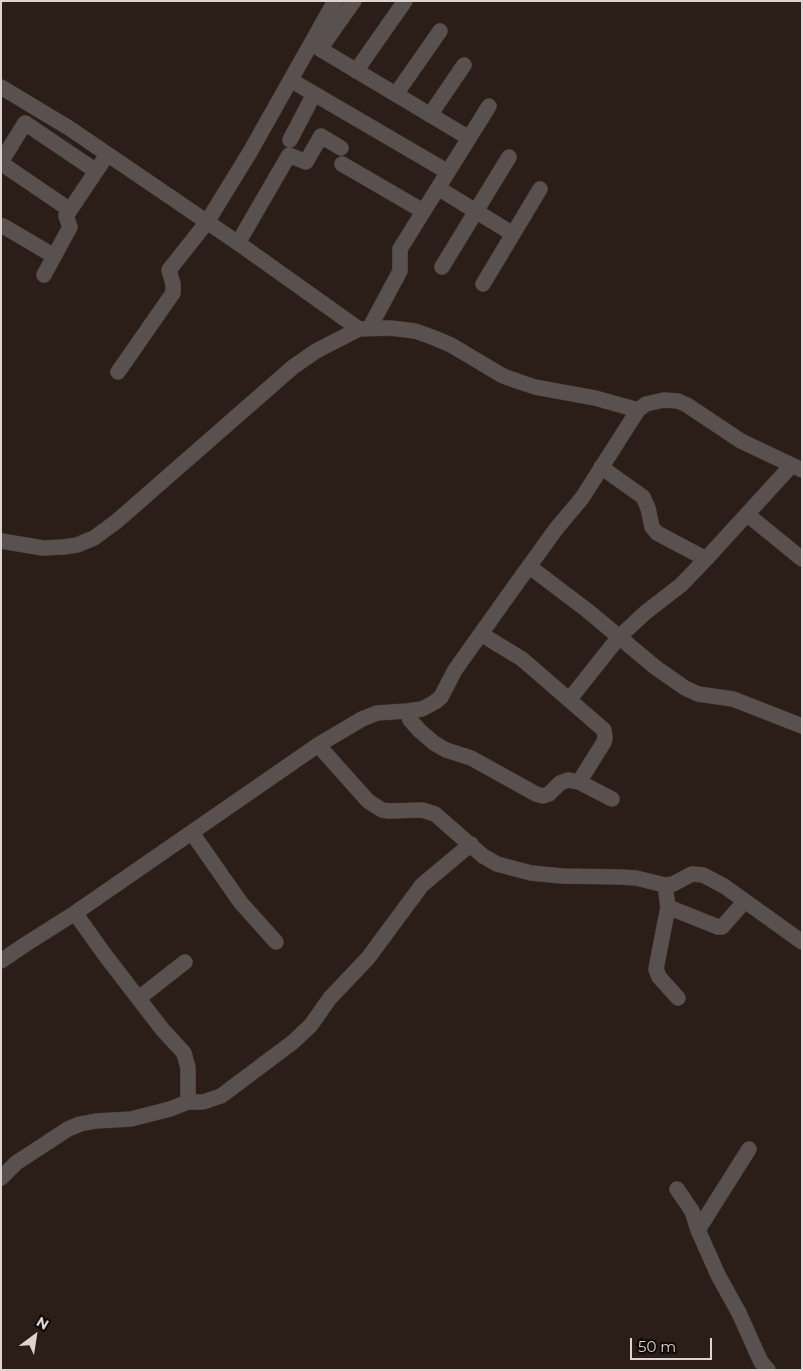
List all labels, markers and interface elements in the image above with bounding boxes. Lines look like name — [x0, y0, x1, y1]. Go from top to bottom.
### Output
north arrow — [10, 1311, 60, 1361]
text: N — [33, 1313, 52, 1334]
scale bar — [633, 1328, 716, 1360]
text: 50 m — [638, 1337, 676, 1356]

